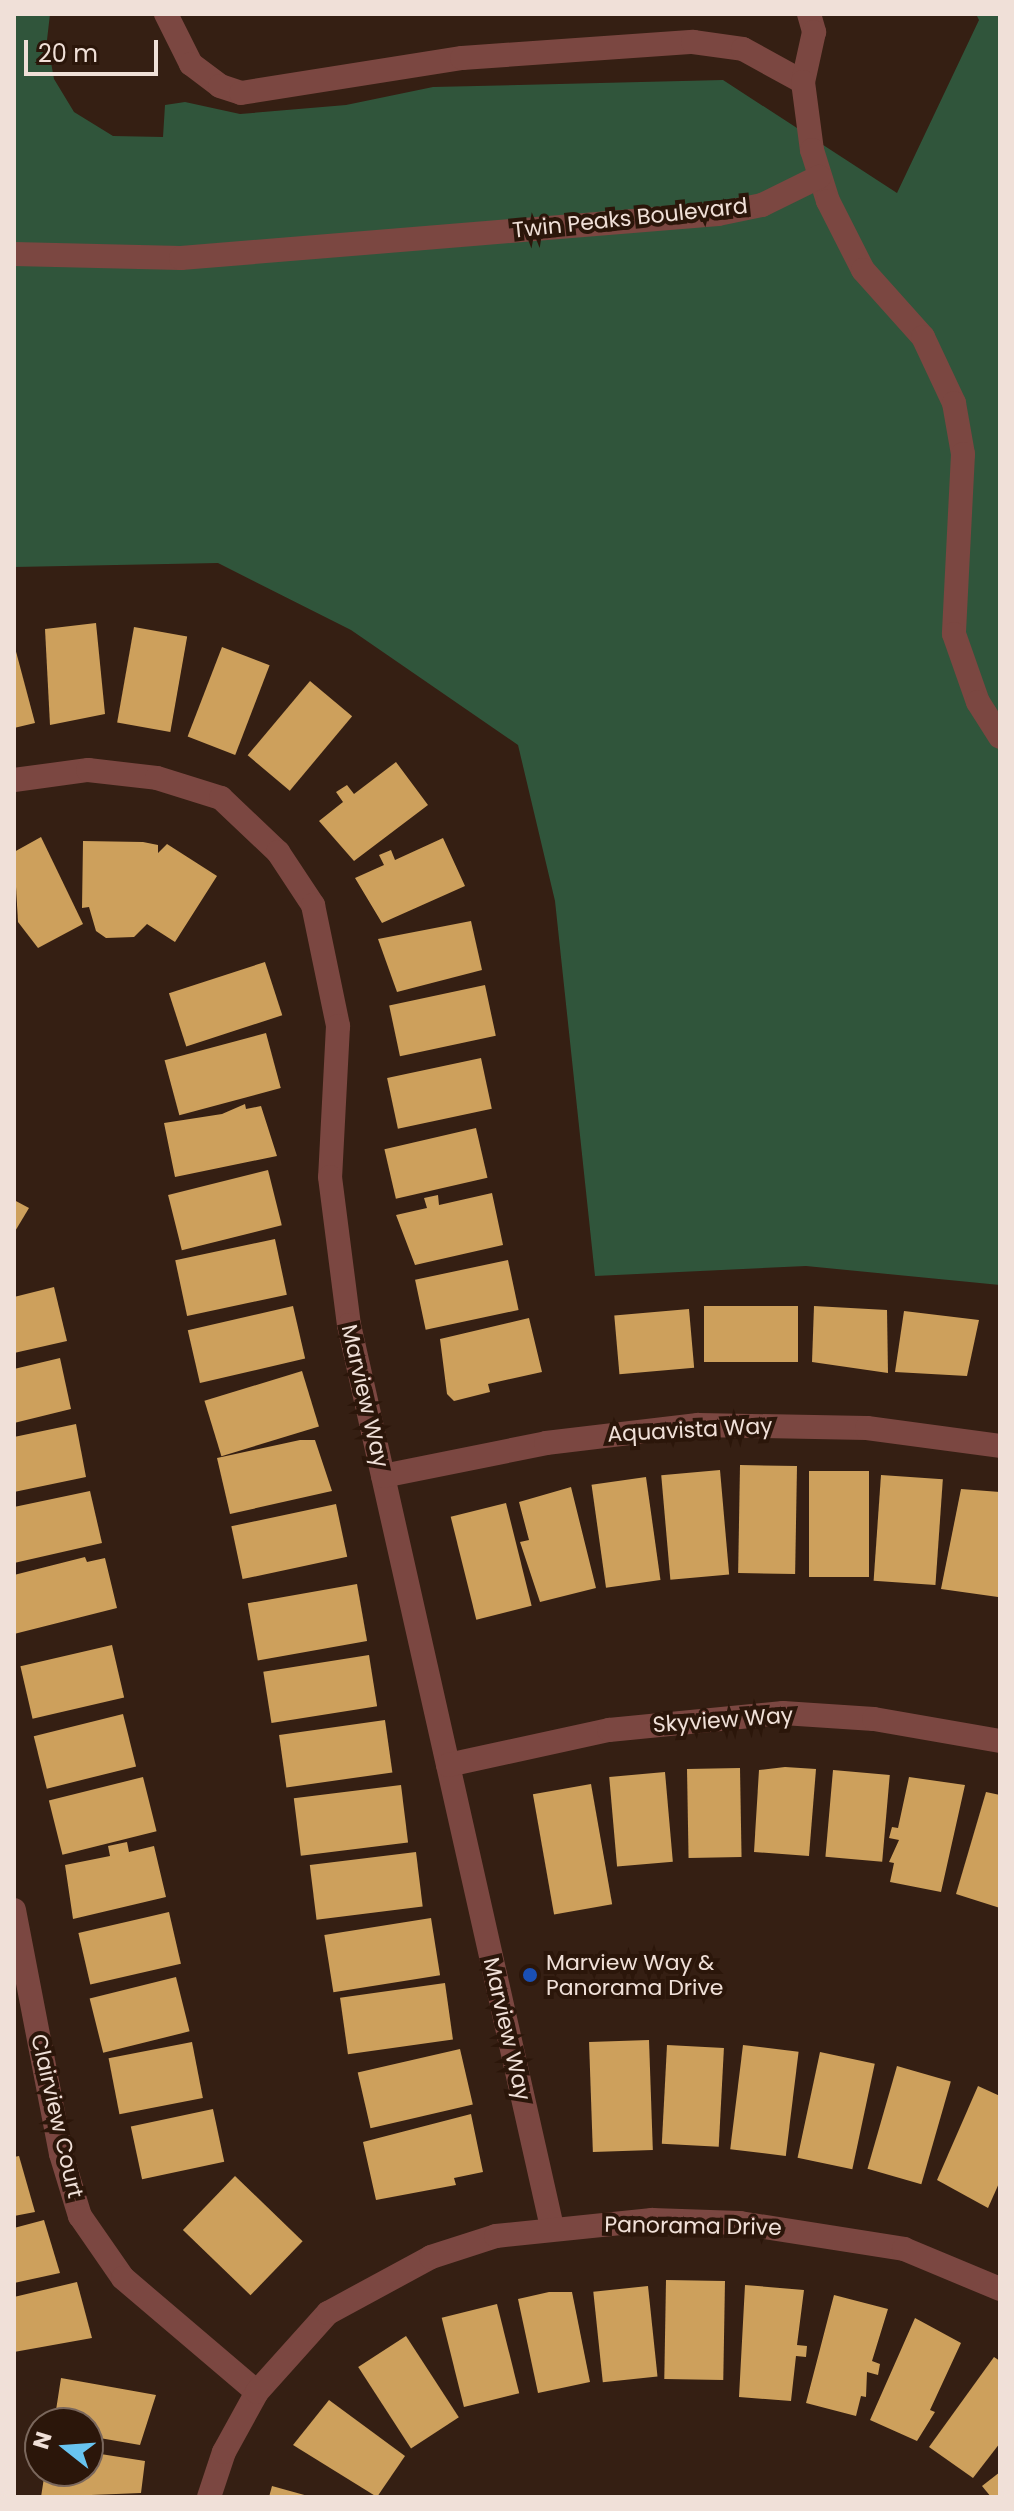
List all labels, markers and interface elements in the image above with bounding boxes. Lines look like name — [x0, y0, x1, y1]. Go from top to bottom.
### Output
scale bar — [28, 24, 162, 74]
text: 20 m — [38, 37, 98, 70]
street label: Twin Peaks Boulevard — [511, 193, 749, 243]
street label: Marview Way — [336, 1322, 394, 1470]
street label: Aquavista Way — [607, 1412, 773, 1448]
street label: Skyview Way — [652, 1702, 794, 1738]
place label: Marview Way & Panorama Drive — [546, 1949, 723, 2000]
street label: Marview Way — [478, 1955, 536, 2103]
marker: Marview Way & Panorama Drive — [521, 1966, 539, 1984]
street label: Clairview Court — [25, 2031, 89, 2201]
street label: Panorama Drive — [604, 2211, 782, 2241]
north arrow — [24, 2407, 104, 2487]
text: N — [25, 2428, 60, 2453]

